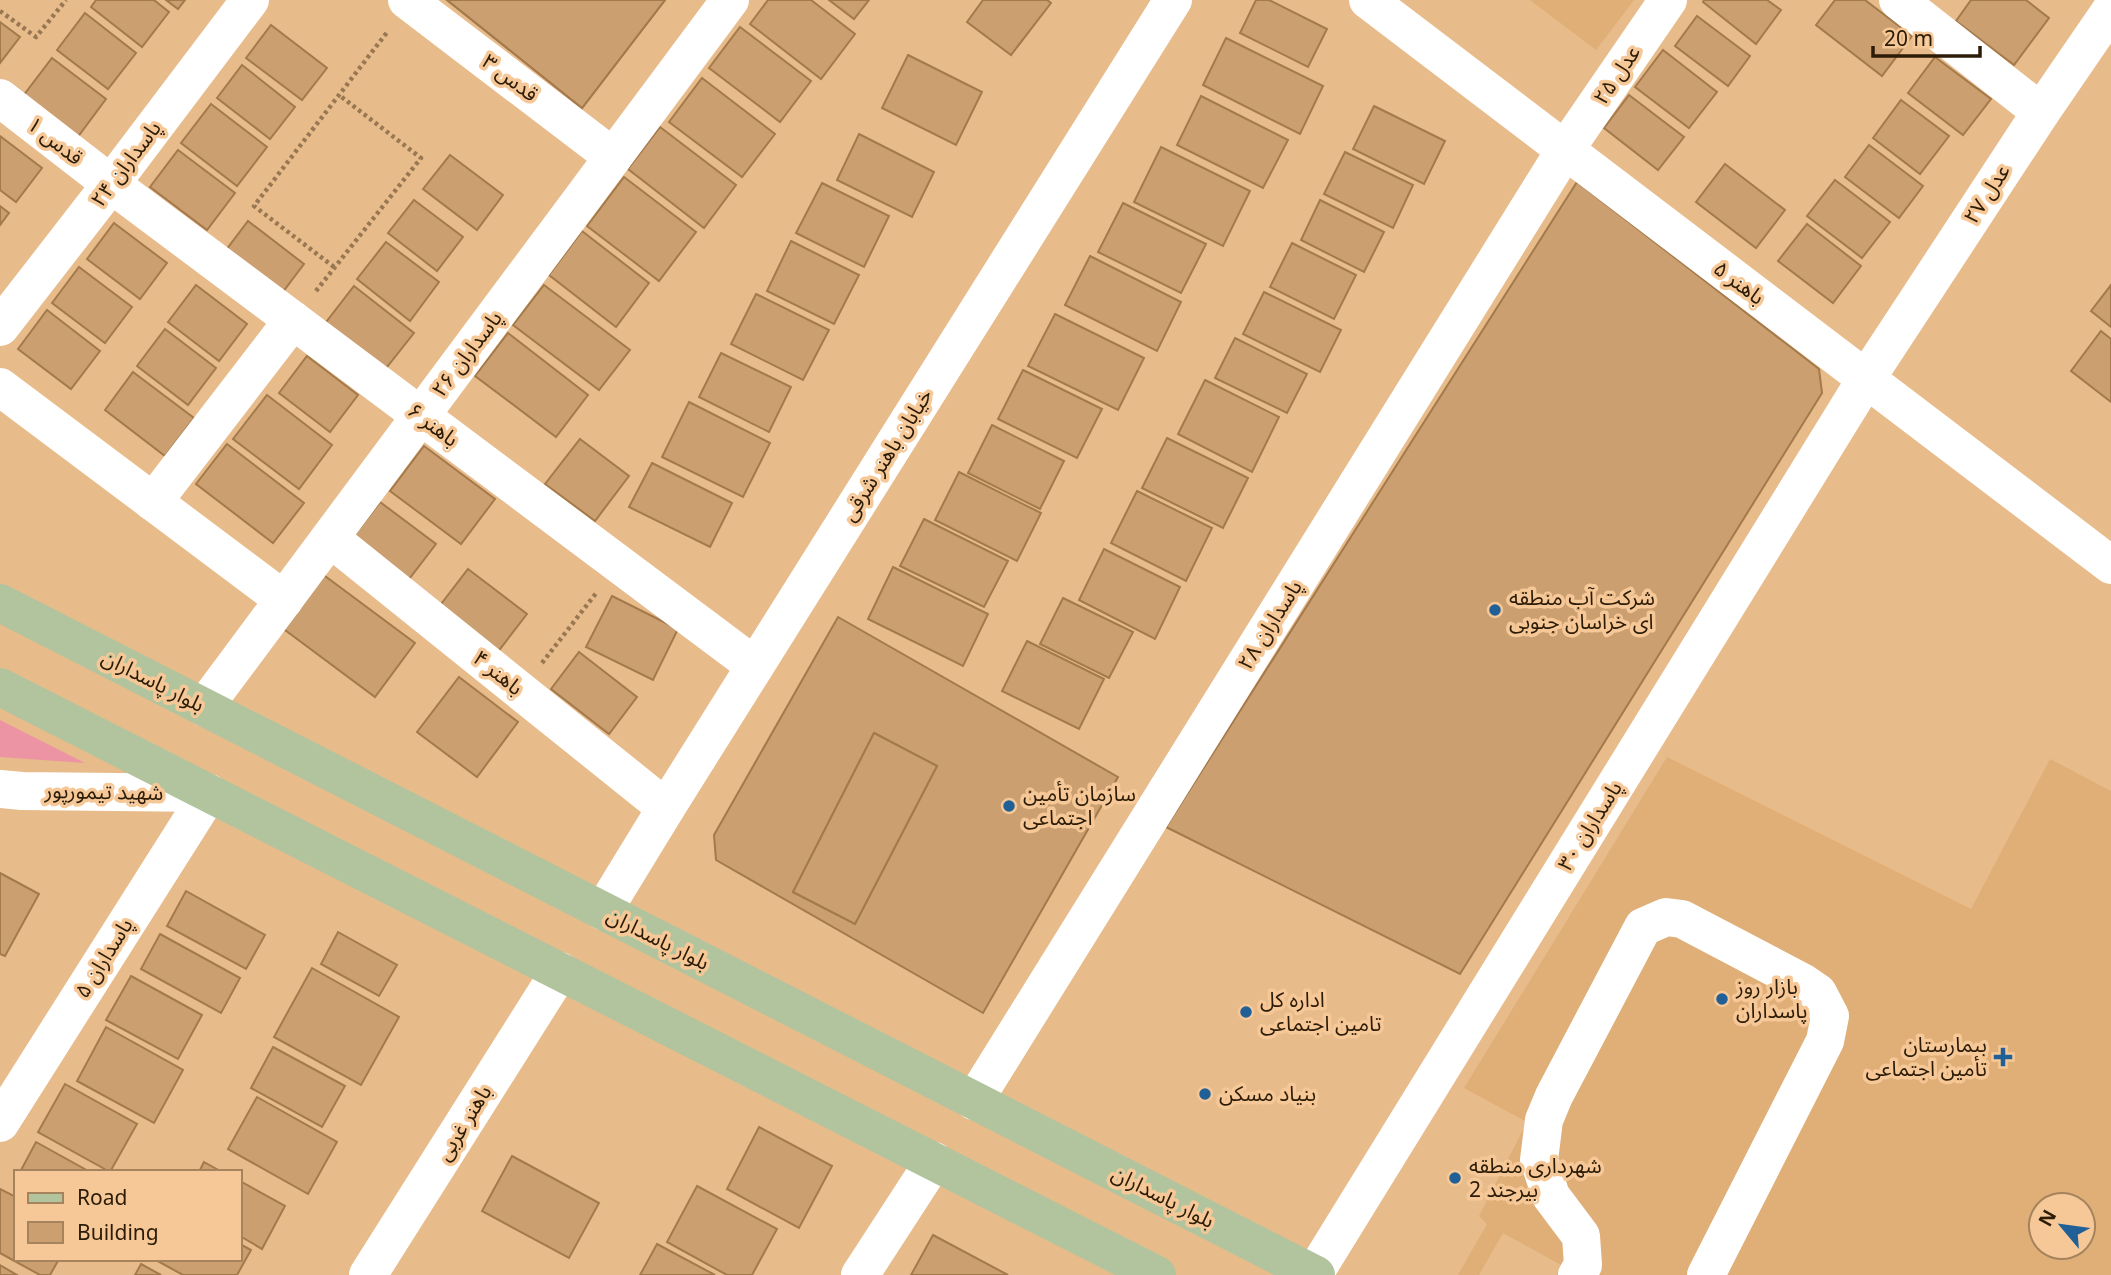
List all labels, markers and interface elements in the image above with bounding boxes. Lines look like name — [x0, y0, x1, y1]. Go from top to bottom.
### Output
scale bar — [1873, 14, 1980, 58]
text: 20 m — [1884, 24, 1933, 52]
street label: عدل ۲۵ — [1586, 39, 1646, 110]
street label: قدس ۳ — [477, 47, 544, 107]
street label: قدس ۱ — [22, 110, 89, 171]
street label: پاسداران ۲۴ — [84, 115, 167, 212]
street label: عدل ۲۷ — [1956, 158, 2016, 229]
street label: باهنر ۵ — [1708, 254, 1771, 310]
street label: پاسداران ۲۶ — [425, 305, 508, 402]
street label: خیابان باهنر شرقی — [834, 383, 938, 526]
street label: باهنر ۶ — [402, 396, 465, 452]
street label: پاسداران ۲۸ — [1230, 574, 1308, 675]
place label: شرکت آب منطقه ای خراسان جنوبی — [1509, 583, 1655, 635]
marker: شرکت آب منطقه ای خراسان جنوبی — [1487, 602, 1503, 618]
street label: بلوار پاسداران — [97, 642, 210, 718]
street label: باهنر ۴ — [468, 643, 530, 701]
street label: پاسداران ۳۰ — [1550, 775, 1628, 876]
street label: شهید تیمورپور — [43, 776, 164, 806]
place label: سازمان تأمین اجتماعی — [1023, 779, 1136, 831]
marker: سازمان تأمین اجتماعی — [1001, 798, 1017, 814]
street label: بلوار پاسداران — [602, 900, 715, 976]
street label: پاسداران ۵ — [68, 912, 139, 1003]
place label: بازار روز پاسداران — [1735, 972, 1808, 1024]
place label: اداره کل تامین اجتماعی — [1260, 985, 1382, 1037]
marker: بازار روز پاسداران — [1714, 991, 1730, 1007]
marker: اداره کل تامین اجتماعی — [1238, 1004, 1254, 1020]
place label: بیمارستان تأمین اجتماعی — [1866, 1030, 1987, 1082]
marker: بیمارستان تأمین اجتماعی — [1993, 1047, 2013, 1067]
street label: باهنر غربی — [429, 1079, 497, 1166]
place label: بنیاد مسکن — [1219, 1079, 1316, 1107]
marker: بنیاد مسکن — [1197, 1086, 1213, 1102]
place label: شهرداری منطقه 2 بیرجند — [1469, 1151, 1602, 1203]
street label: بلوار پاسداران — [1107, 1158, 1220, 1234]
legend — [14, 1170, 242, 1261]
marker: شهرداری منطقه 2 بیرجند — [1447, 1170, 1463, 1186]
text: Road — [77, 1183, 127, 1211]
north arrow — [2027, 1191, 2097, 1261]
text: N — [2032, 1205, 2062, 1231]
text: Building — [77, 1218, 159, 1246]

